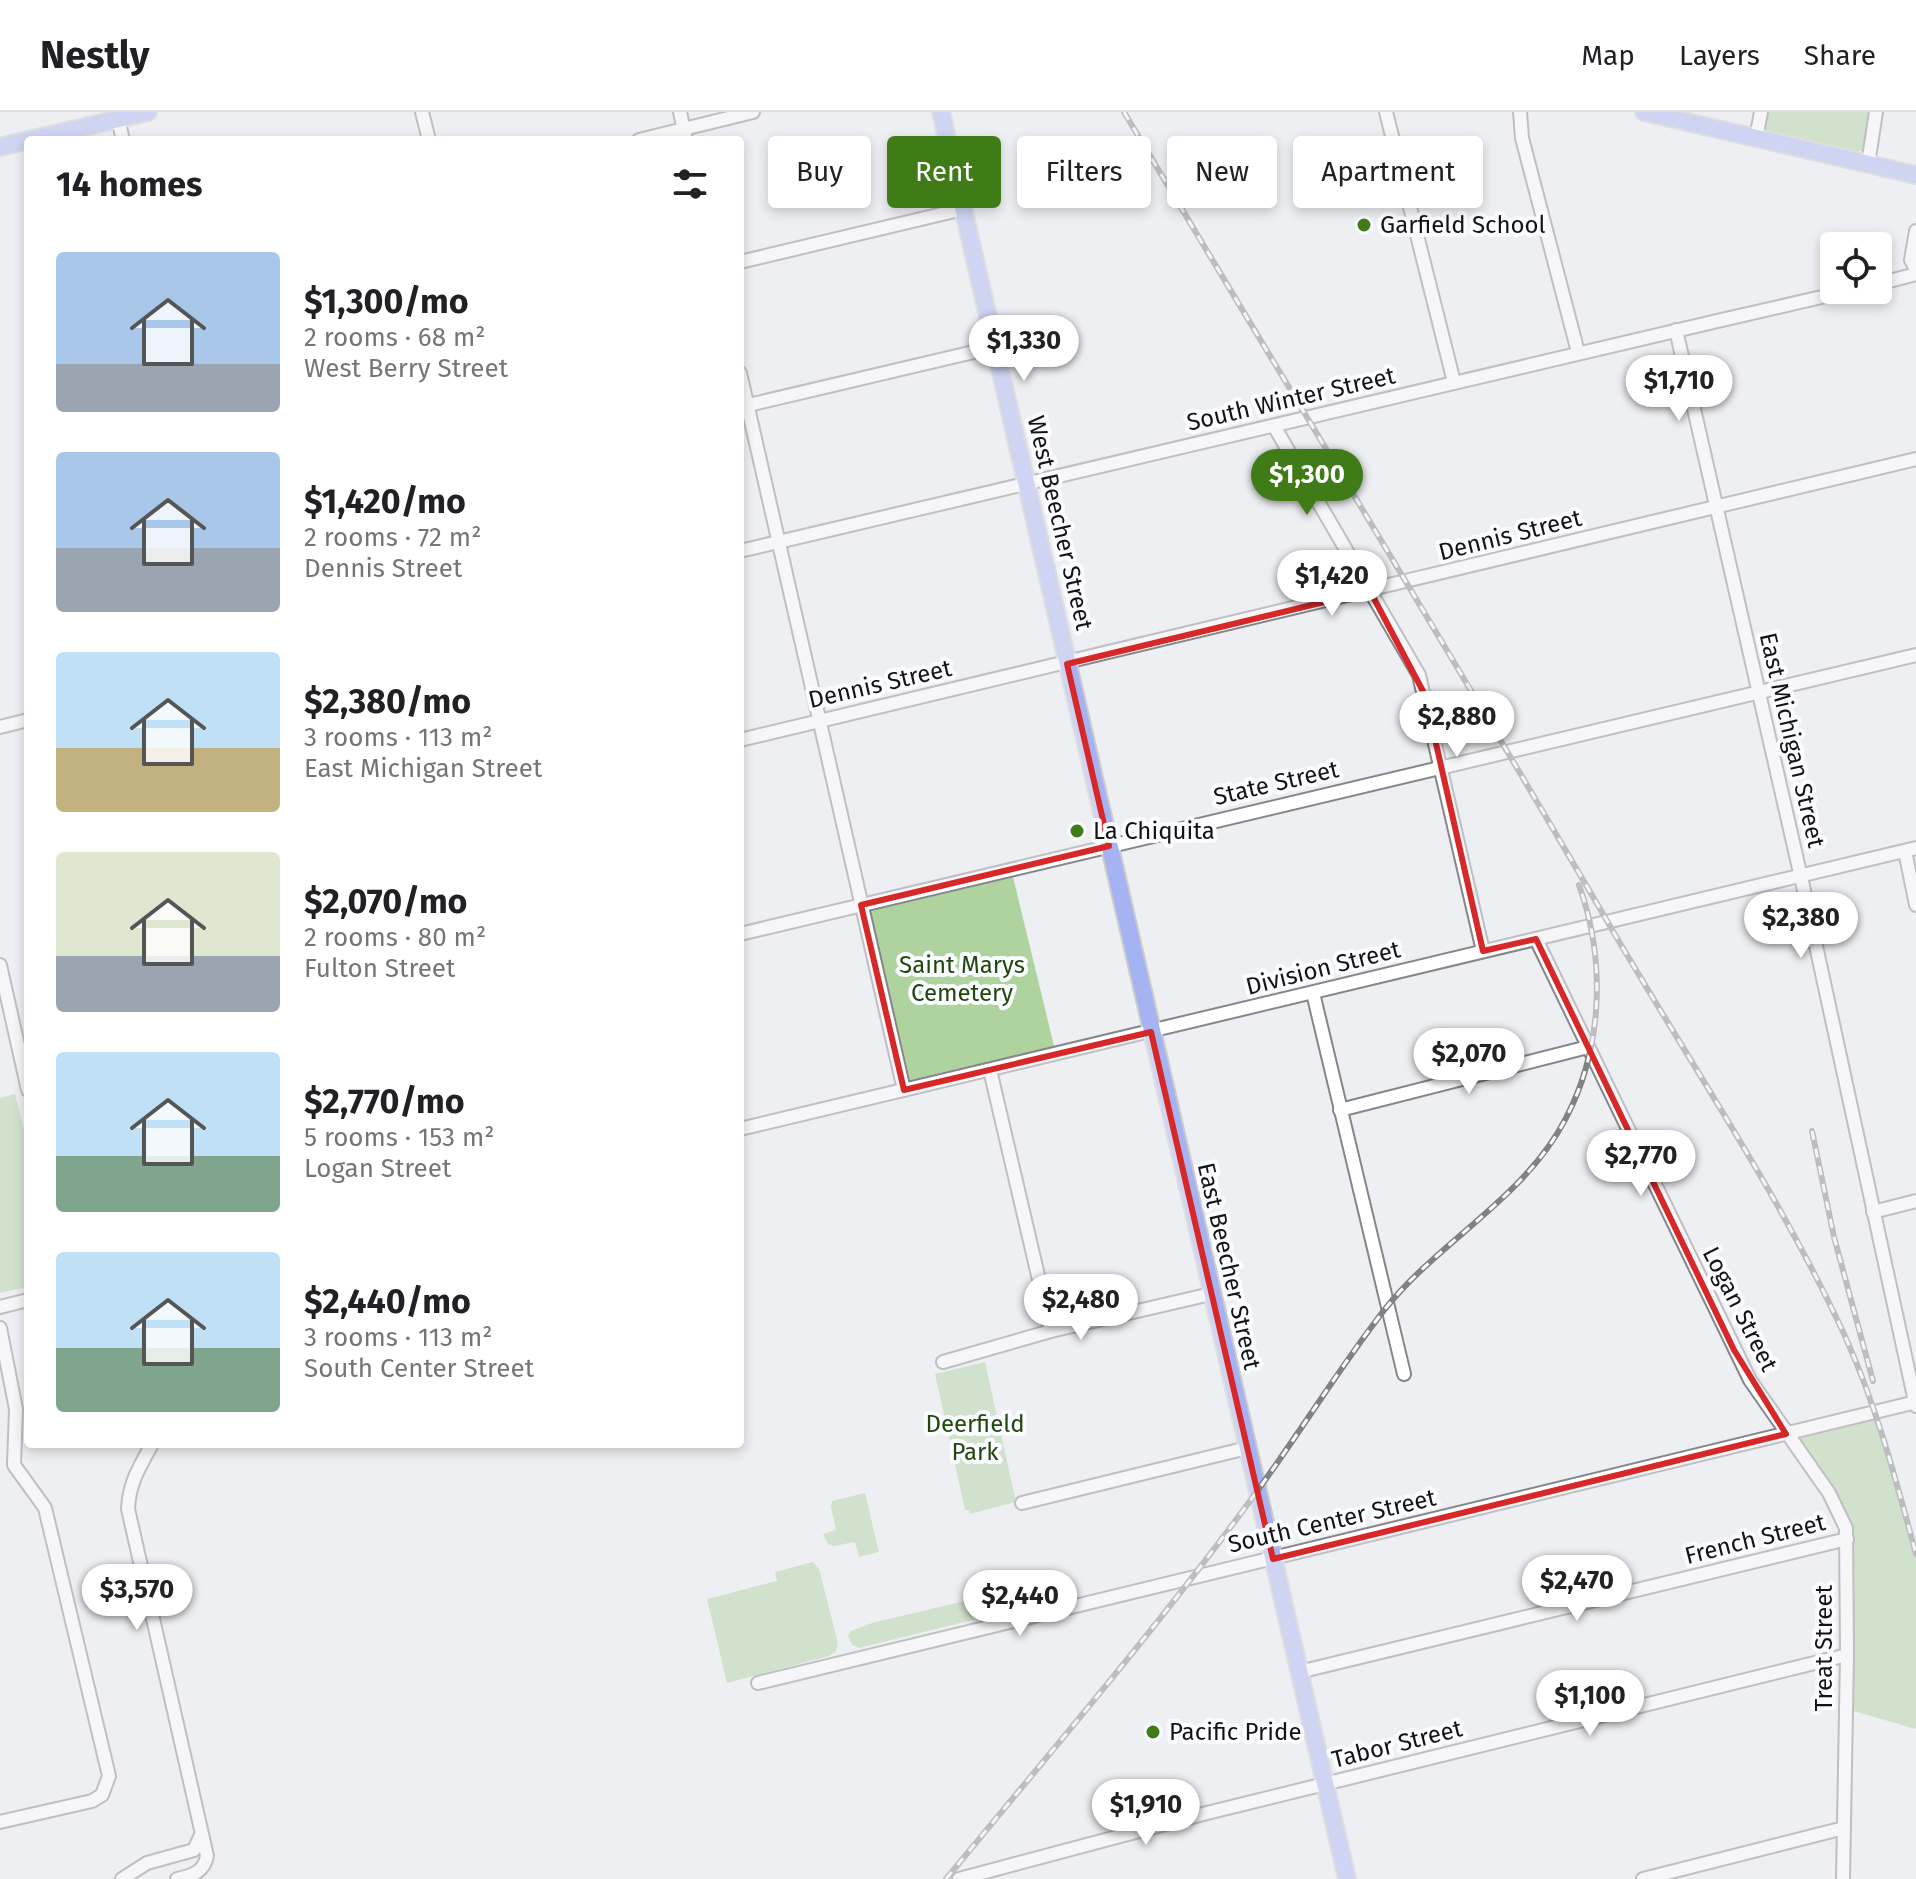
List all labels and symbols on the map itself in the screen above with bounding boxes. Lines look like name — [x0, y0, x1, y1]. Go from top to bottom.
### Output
place label: Garfield School — [1380, 211, 1546, 239]
marker: Garfield School — [1355, 216, 1373, 234]
pin: $1,330 — [959, 315, 1089, 383]
pin: $1,710 — [1614, 355, 1744, 423]
street label: South Winter Street — [1184, 361, 1398, 437]
street label: West Beecher Street — [1022, 413, 1098, 633]
pin: $1,300 — [1242, 449, 1372, 517]
street label: Dennis Street — [1436, 504, 1585, 566]
pin: $1,420 — [1267, 550, 1397, 618]
street label: East Michigan Street — [1754, 630, 1830, 851]
street label: Dennis Street — [806, 654, 955, 714]
pin: $2,880 — [1392, 691, 1522, 759]
street label: State Street — [1211, 755, 1342, 811]
place label: La Chiquita — [1093, 817, 1215, 845]
marker: La Chiquita — [1068, 822, 1086, 840]
pin: $2,380 — [1736, 892, 1866, 960]
street label: Division Street — [1243, 935, 1404, 1001]
park label: Saint Marys Cemetery — [899, 951, 1025, 1007]
pin: $2,070 — [1404, 1028, 1534, 1096]
pin: $2,770 — [1576, 1130, 1706, 1198]
street label: East Beecher Street — [1192, 1160, 1267, 1373]
street label: Logan Street — [1697, 1242, 1783, 1376]
pin: $2,480 — [1016, 1274, 1146, 1342]
park label: Deerfield Park — [925, 1410, 1025, 1466]
street label: South Center Street — [1225, 1483, 1439, 1559]
street label: French Street — [1682, 1508, 1828, 1570]
pin: $2,470 — [1512, 1555, 1642, 1623]
pin: $3,570 — [72, 1564, 202, 1632]
pin: $2,440 — [955, 1570, 1085, 1638]
street label: Treat Street — [1810, 1585, 1838, 1711]
pin: $1,100 — [1525, 1670, 1655, 1738]
street label: Tabor Street — [1329, 1714, 1465, 1774]
place label: Pacific Pride — [1169, 1718, 1301, 1746]
marker: Pacific Pride — [1144, 1723, 1162, 1741]
pin: $1,910 — [1081, 1779, 1211, 1847]

